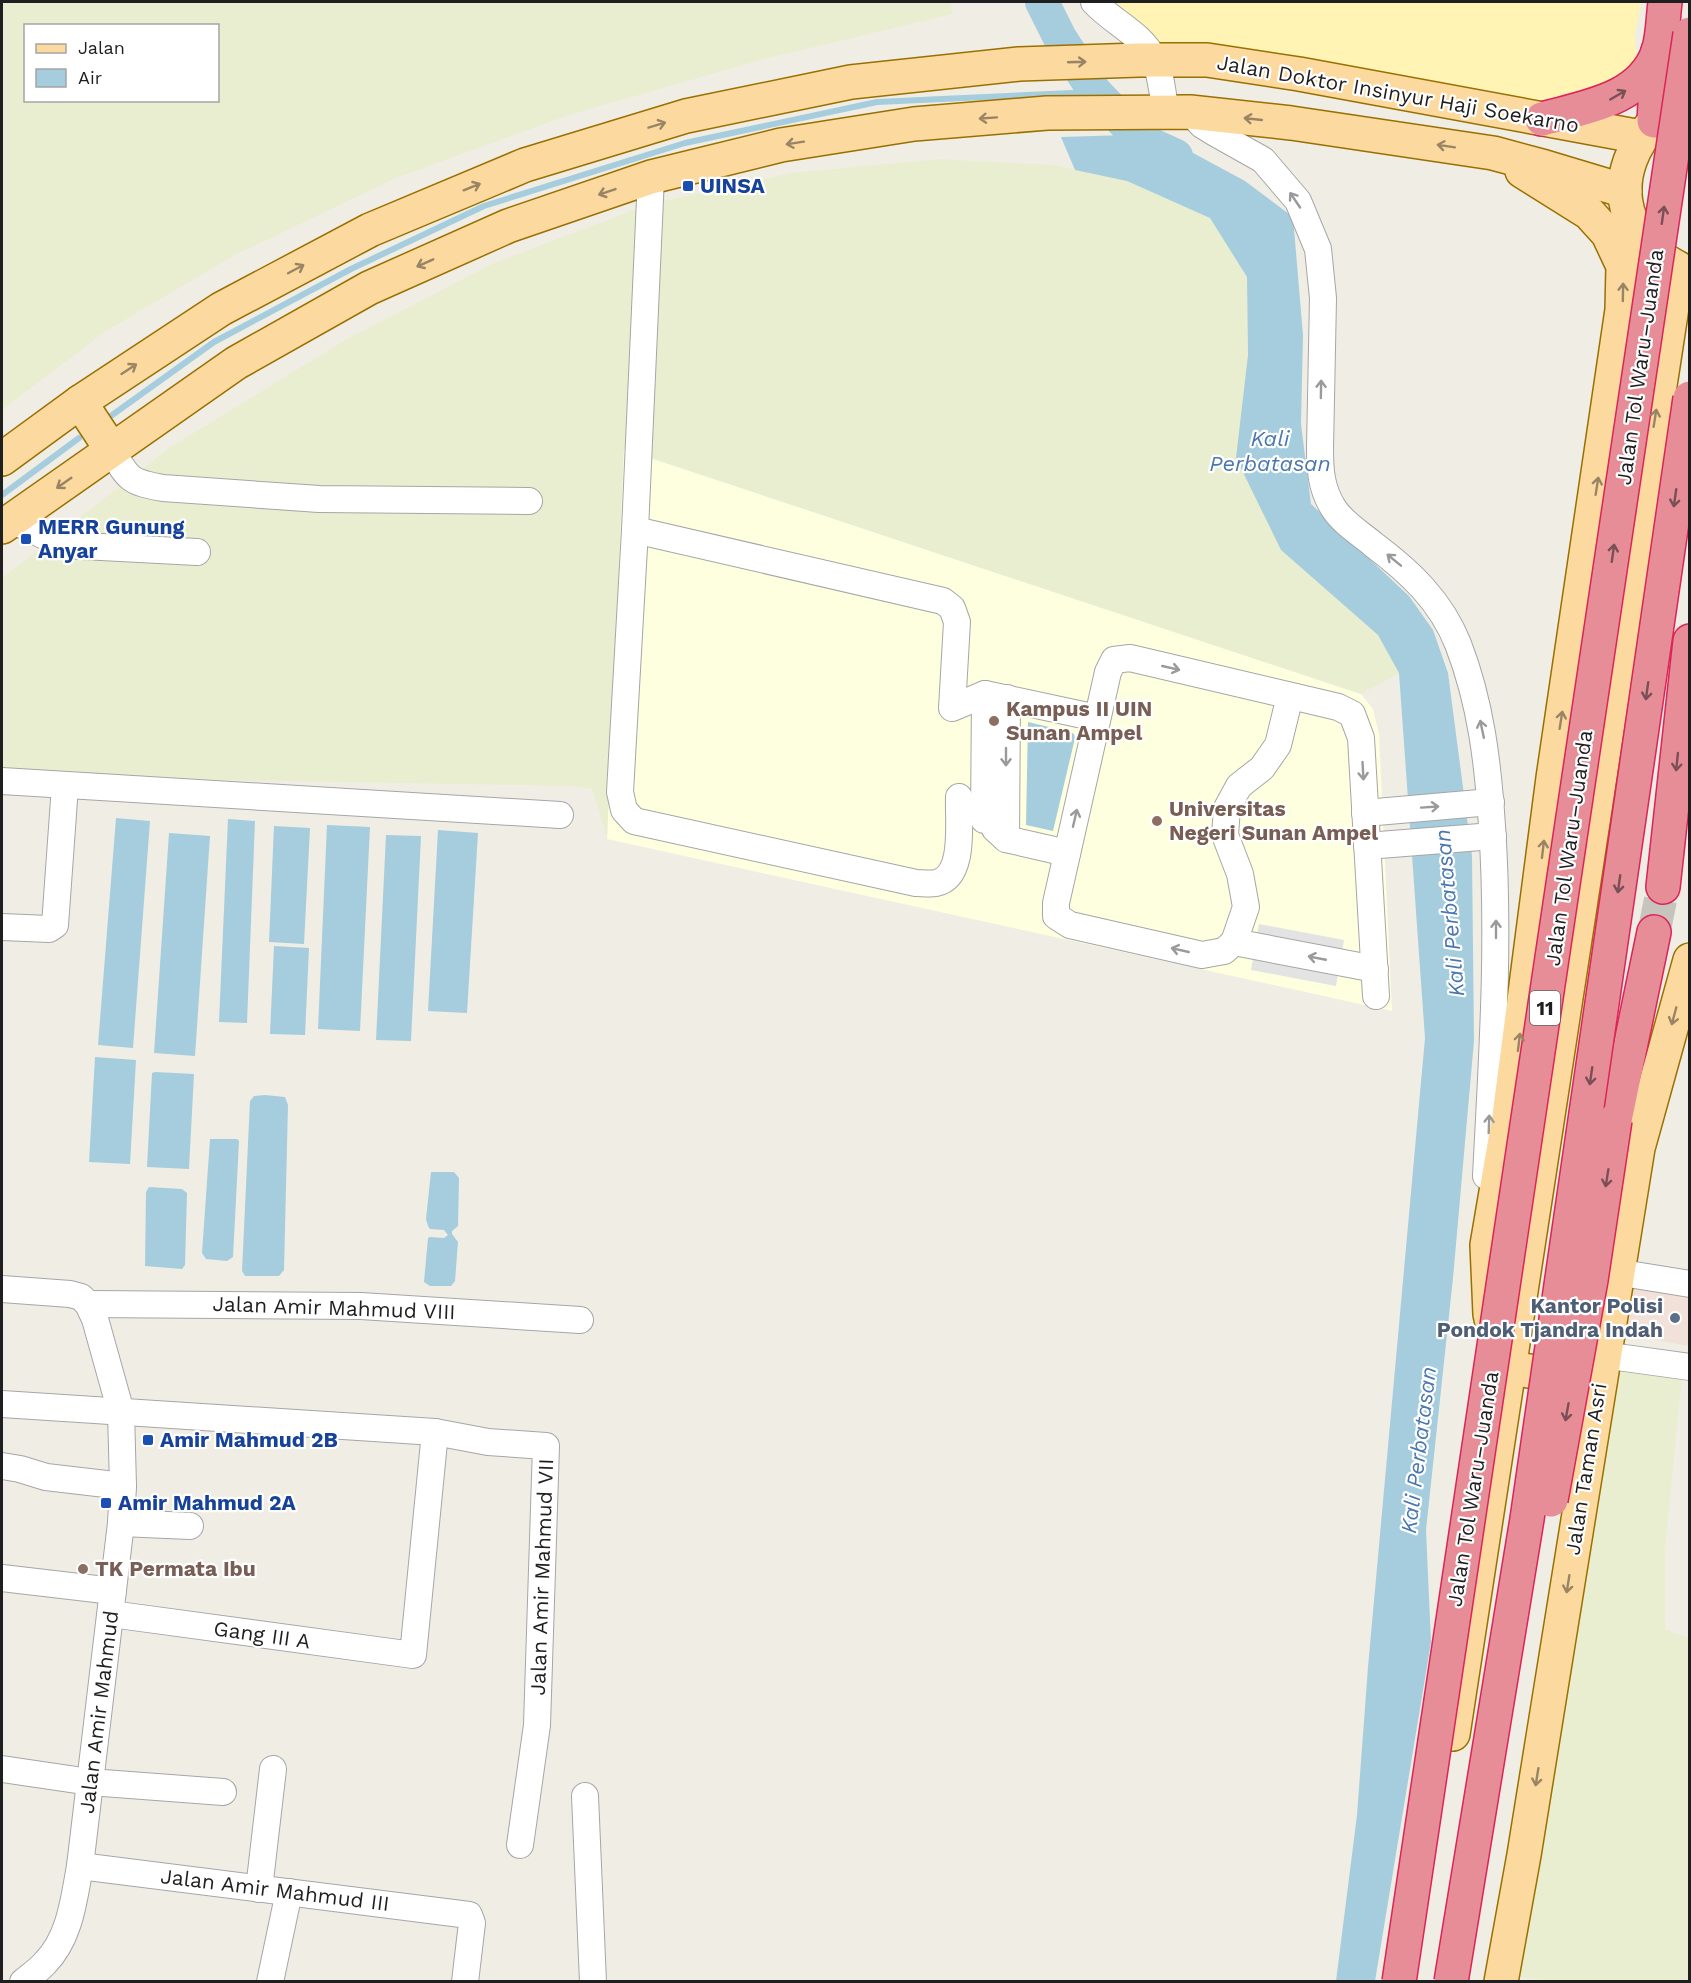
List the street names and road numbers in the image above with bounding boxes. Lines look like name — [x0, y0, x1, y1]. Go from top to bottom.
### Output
street label: Jalan Doktor Insinyur Haji Soekarno — [1215, 49, 1581, 138]
street label: Jalan Tol Waru–Juanda — [1611, 247, 1668, 486]
street label: Jalan Tol Waru–Juanda — [1540, 728, 1597, 967]
road number: 11 — [1530, 991, 1560, 1025]
street label: Jalan Amir Mahmud VIII — [212, 1291, 456, 1324]
street label: Jalan Tol Waru–Juanda — [1442, 1369, 1503, 1608]
street label: Jalan Taman Asri — [1560, 1381, 1611, 1557]
street label: Jalan Amir Mahmud VII — [525, 1458, 558, 1696]
street label: Jalan Amir Mahmud — [74, 1609, 123, 1815]
street label: Gang III A — [212, 1615, 312, 1654]
street label: Jalan Amir Mahmud III — [159, 1863, 391, 1916]

